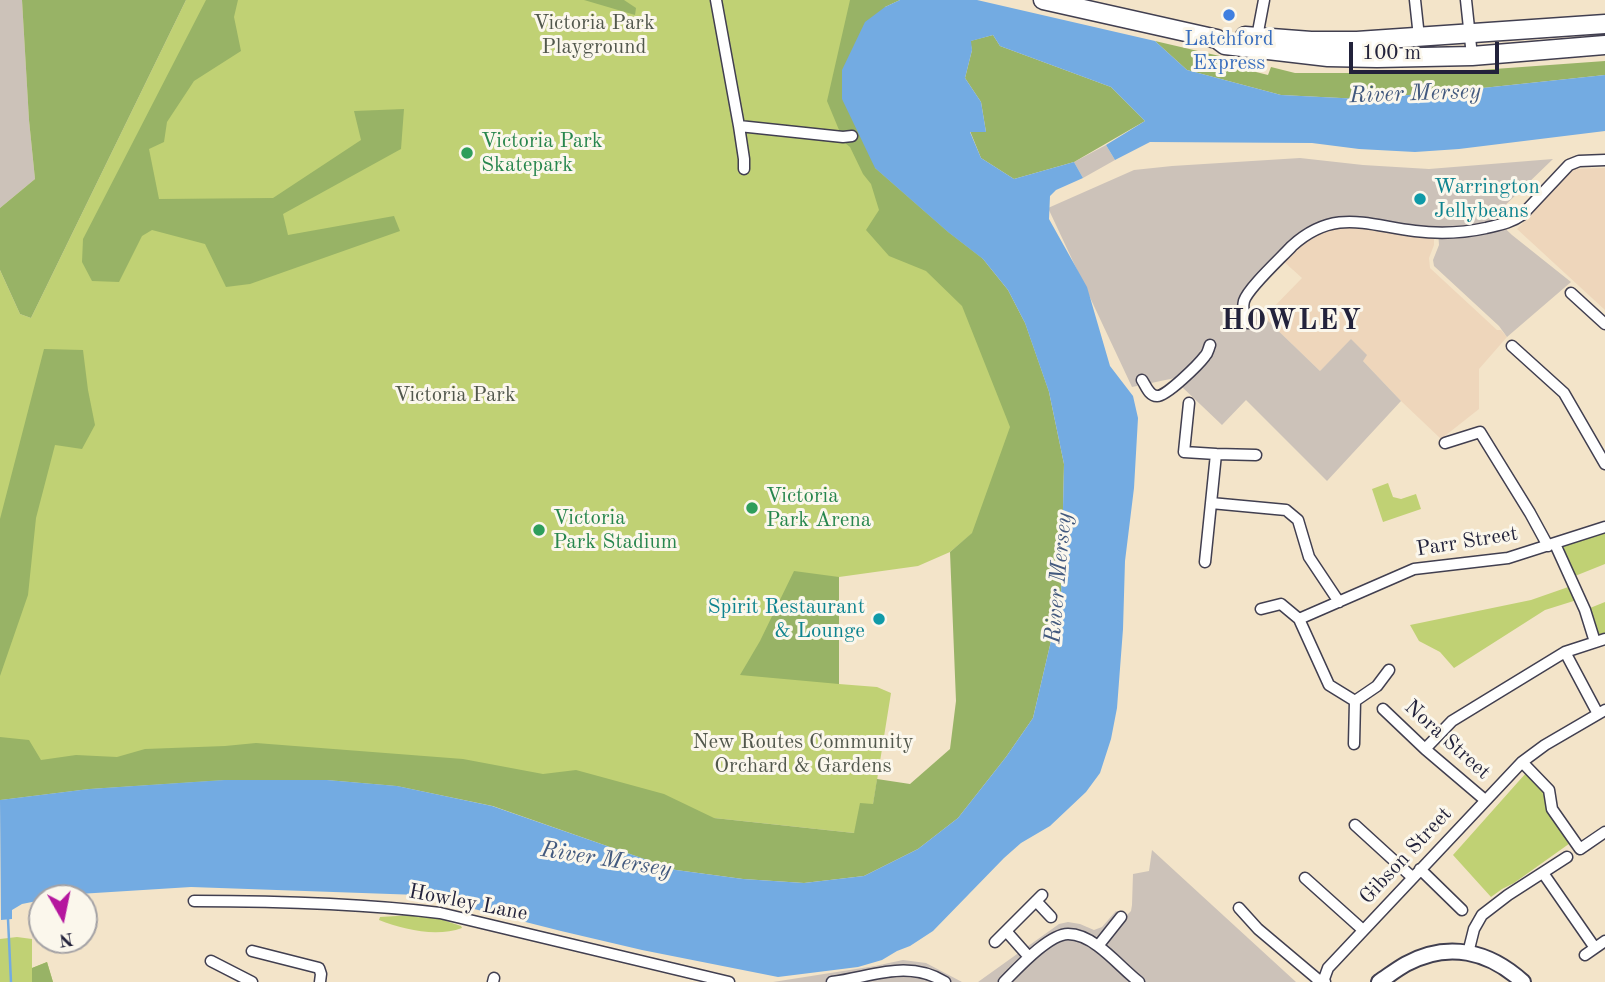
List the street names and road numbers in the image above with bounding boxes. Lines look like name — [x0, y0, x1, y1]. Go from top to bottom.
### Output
street label: Parr Street — [1414, 522, 1520, 562]
street label: Nora Street — [1399, 695, 1495, 785]
street label: Gibson Street — [1355, 802, 1457, 910]
street label: Howley Lane — [406, 879, 530, 927]

